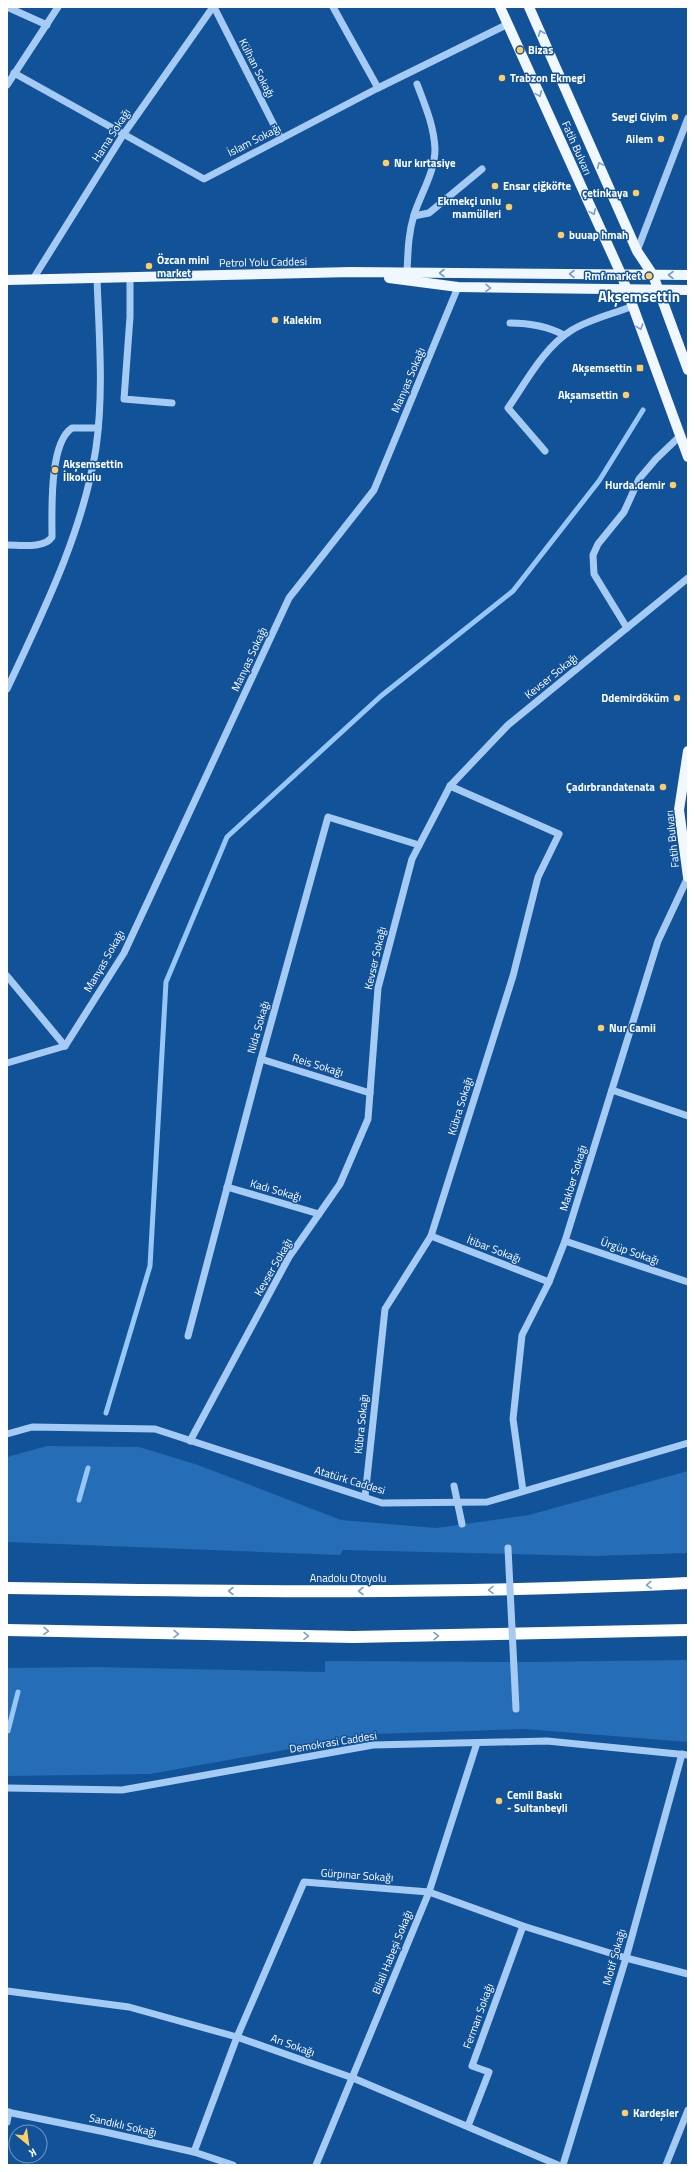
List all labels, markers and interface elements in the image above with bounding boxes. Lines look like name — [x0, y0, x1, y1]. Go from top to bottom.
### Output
one-way arrow — [538, 30, 546, 38]
street label: Külhan Sokağı — [235, 35, 279, 101]
place label: Bizas — [528, 42, 553, 58]
marker: Bizas — [515, 45, 525, 55]
place label: Trabzon Ekmegi — [510, 70, 586, 86]
marker: Trabzon Ekmegi — [497, 73, 507, 83]
one-way arrow — [534, 89, 542, 97]
street label: Hama Sokağı — [88, 105, 134, 165]
place label: Sevgi Giyim — [612, 109, 667, 125]
marker: Sevgi Giyim — [670, 112, 680, 122]
street label: Fatih Bulvarı — [558, 118, 596, 178]
street label: İslam Sokağı — [224, 120, 284, 160]
place label: Ailem — [626, 131, 653, 147]
marker: Ailem — [656, 134, 666, 144]
place label: Nur kırtasiye — [394, 155, 456, 171]
marker: Nur kırtasiye — [381, 158, 391, 168]
one-way arrow — [597, 161, 605, 169]
place label: Ensar çiğköfte — [503, 178, 571, 194]
marker: Ensar çiğköfte — [490, 181, 500, 191]
place label: çetinkaya — [582, 185, 628, 201]
marker: çetinkaya — [631, 188, 641, 198]
place label: Ekmekçi unlu mamülleri — [437, 193, 501, 222]
marker: Ekmekçi unlu mamülleri — [504, 202, 514, 212]
one-way arrow — [588, 208, 596, 216]
place label: buuap hmah — [569, 227, 628, 243]
marker: buuap hmah — [556, 230, 566, 240]
place label: Özcan mini market — [157, 252, 209, 281]
street label: Petrol Yolu Caddesi — [219, 253, 307, 271]
marker: Özcan mini market — [144, 261, 154, 271]
place label: Rmf market — [584, 268, 641, 284]
one-way arrow — [439, 269, 445, 277]
one-way arrow — [569, 270, 575, 278]
marker: Rmf market — [644, 271, 654, 281]
one-way arrow — [668, 271, 674, 279]
one-way arrow — [485, 284, 491, 292]
district label: Akşemsettin — [598, 285, 680, 308]
place label: Kalekim — [283, 312, 321, 328]
marker: Kalekim — [270, 315, 280, 325]
one-way arrow — [636, 324, 644, 331]
street label: Manyas Sokağı — [387, 345, 429, 415]
place label: Akşemsettin — [572, 360, 632, 376]
marker: Akşemsettin — [635, 363, 645, 373]
place label: Akşamsettin — [558, 387, 618, 403]
marker: Akşamsettin — [621, 390, 631, 400]
place label: Akşemsettin İlkokulu — [63, 456, 123, 485]
marker: Akşemsettin İlkokulu — [50, 465, 60, 475]
place label: Hurda.demir — [605, 477, 665, 493]
marker: Hurda.demir — [668, 480, 678, 490]
street label: Manyas Sokağı — [227, 624, 271, 694]
street label: Kevser Sokağı — [521, 650, 581, 702]
place label: Ddemirdöküm — [601, 690, 669, 706]
marker: Ddemirdöküm — [672, 693, 682, 703]
place label: Çadırbrandatenata — [566, 779, 655, 795]
marker: Çadırbrandatenata — [658, 782, 668, 792]
street label: Fatih Bulvarı — [661, 810, 683, 868]
street label: Kevser Sokağı — [360, 925, 390, 991]
street label: Manyas Sokağı — [80, 927, 128, 995]
street label: Nida Sokağı — [243, 999, 273, 1055]
place label: Nur Camii — [609, 1020, 656, 1036]
marker: Nur Camii — [596, 1023, 606, 1033]
street label: Reis Sokağı — [290, 1050, 346, 1080]
street label: Kübra Sokağı — [444, 1075, 476, 1137]
street label: Makber Sokağı — [555, 1143, 591, 1213]
street label: Kadı Sokağı — [248, 1175, 304, 1205]
street label: İtibar Sokağı — [464, 1231, 524, 1267]
street label: Ürgüp Sokağı — [599, 1233, 661, 1269]
street label: Kevser Sokağı — [250, 1235, 296, 1299]
street label: Kübra Sokağı — [350, 1393, 372, 1455]
street label: Atatürk Caddesi — [313, 1462, 387, 1498]
street label: Anadolu Otoyolu — [310, 1570, 386, 1586]
one-way arrow — [646, 1581, 652, 1589]
one-way arrow — [488, 1586, 494, 1594]
one-way arrow — [228, 1587, 234, 1595]
one-way arrow — [358, 1587, 364, 1595]
one-way arrow — [43, 1627, 49, 1635]
one-way arrow — [173, 1629, 179, 1638]
one-way arrow — [433, 1631, 439, 1640]
one-way arrow — [303, 1632, 309, 1641]
street label: Demokrasi Caddesi — [288, 1727, 378, 1757]
place label: Cemil Baskı - Sultanbeyli — [507, 1787, 568, 1816]
marker: Cemil Baskı - Sultanbeyli — [494, 1796, 504, 1806]
street label: Gürpınar Sokağı — [320, 1864, 394, 1886]
street label: Bilali Habeşi Sokağı — [368, 1908, 416, 1996]
street label: Motif Sokağı — [598, 1927, 630, 1987]
street label: Ferman Sokağı — [459, 1981, 497, 2051]
street label: Arı Sokağı — [269, 2030, 317, 2060]
place label: Kardeşler — [633, 2105, 679, 2121]
marker: Kardeşler — [620, 2108, 630, 2118]
street label: Sandıklı Sokağı — [88, 2109, 158, 2141]
north arrow — [8, 2124, 48, 2164]
text: K — [26, 2144, 40, 2162]

